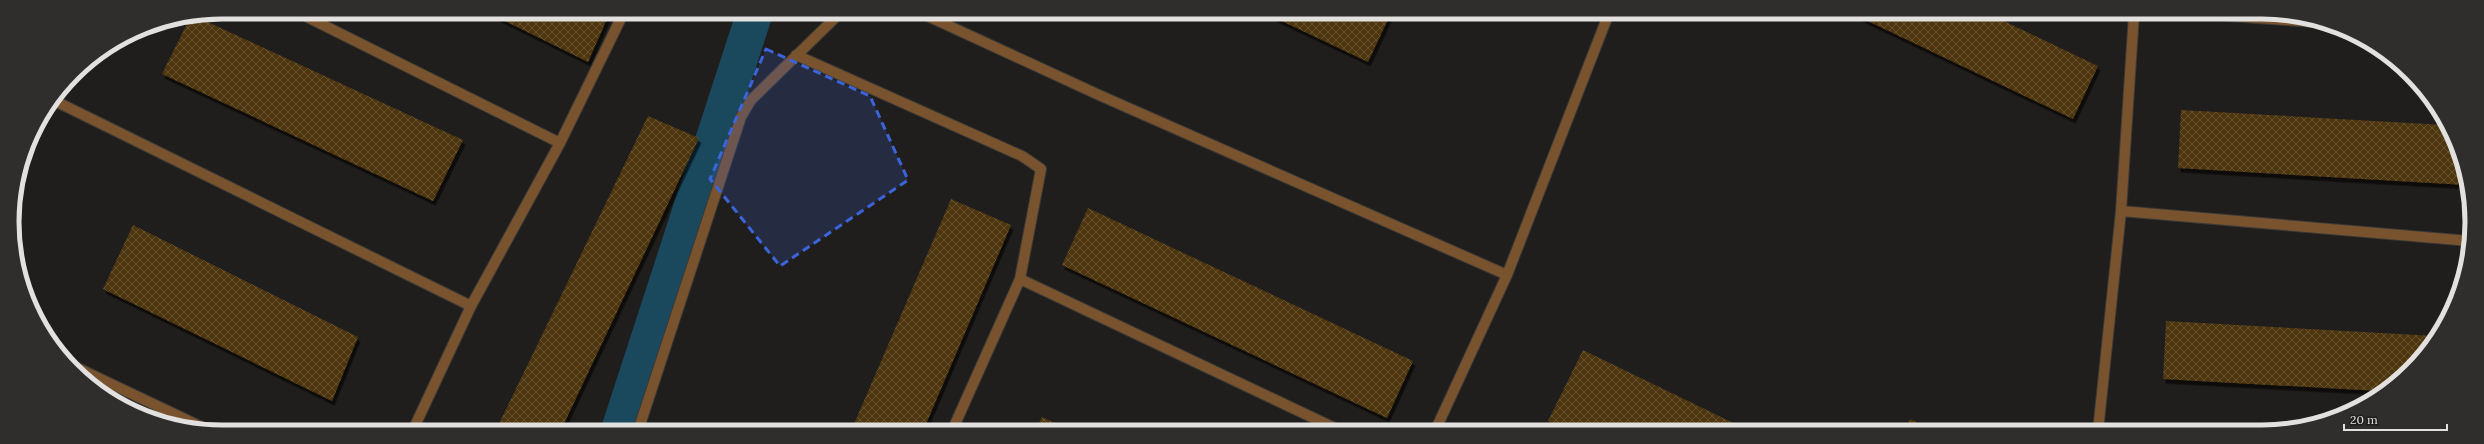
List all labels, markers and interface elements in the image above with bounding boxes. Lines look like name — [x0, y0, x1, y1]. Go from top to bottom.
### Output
scale bar — [2344, 406, 2447, 432]
text: 20 m — [2350, 412, 2378, 427]

